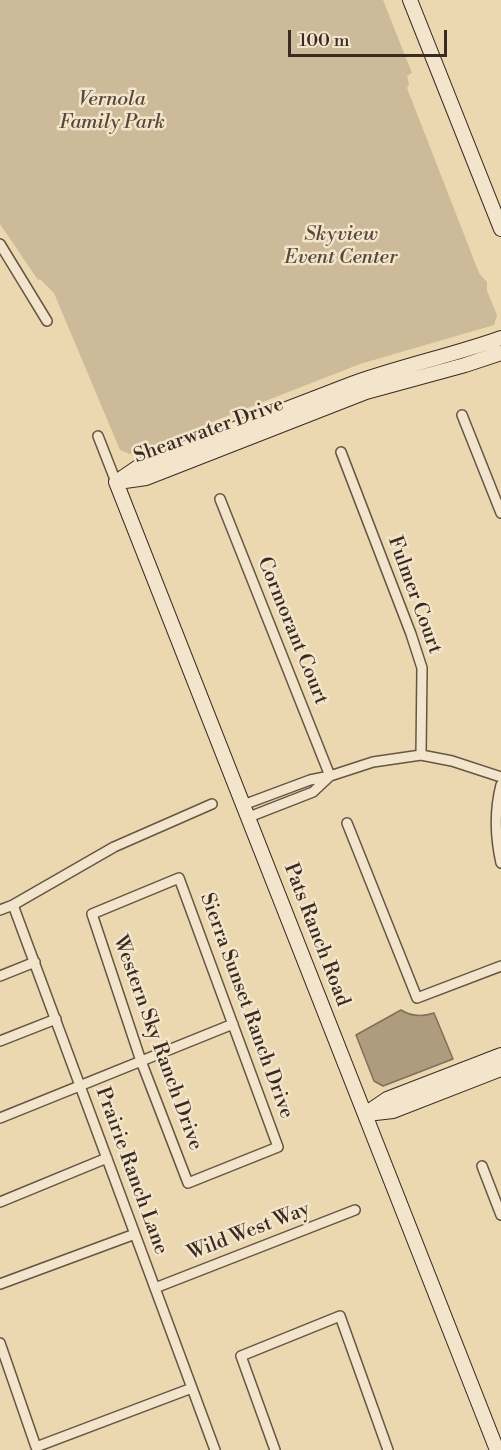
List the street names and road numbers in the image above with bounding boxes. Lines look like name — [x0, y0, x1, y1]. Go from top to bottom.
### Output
street label: Shearwater Drive — [131, 393, 287, 469]
street label: Fulmer Court — [382, 533, 446, 657]
street label: Cormorant Court — [251, 554, 333, 708]
street label: Pats Ranch Road — [278, 860, 354, 1010]
street label: Sierra Sunset Ranch Drive — [194, 890, 298, 1122]
street label: Western Sky Ranch Drive — [107, 932, 207, 1154]
street label: Prairie Ranch Lane — [90, 1084, 172, 1258]
street label: Wild West Way — [184, 1198, 314, 1266]

